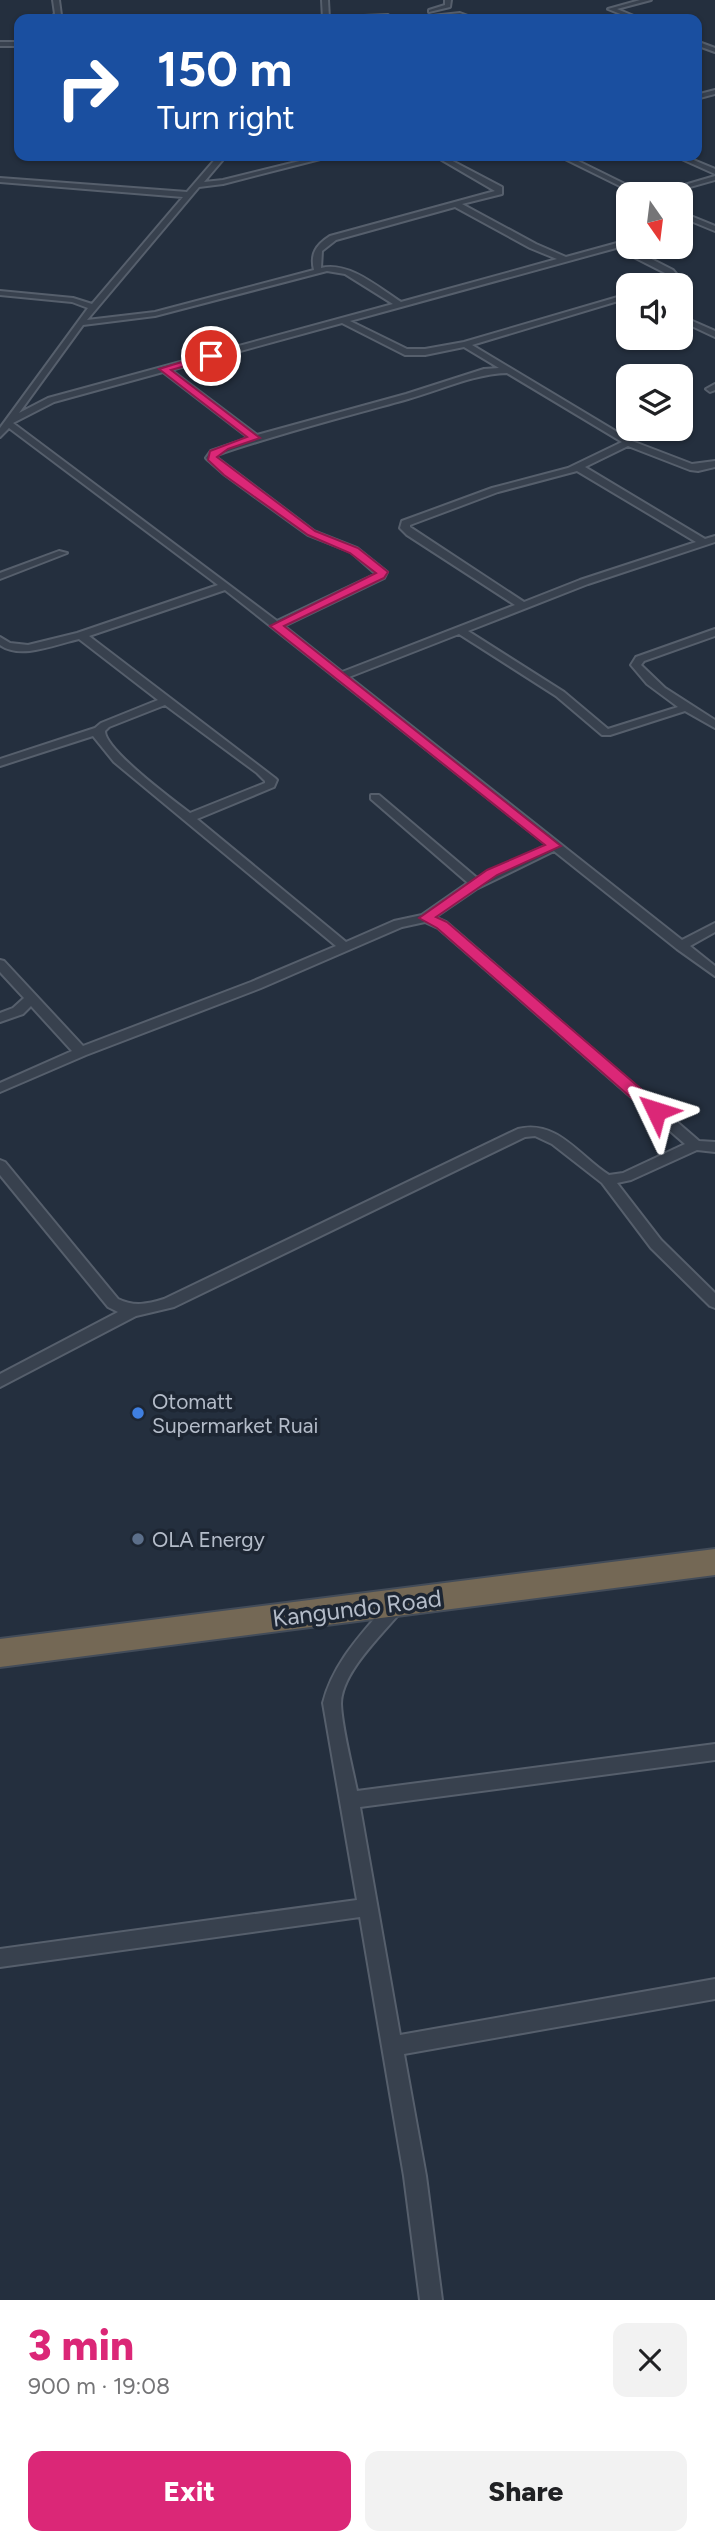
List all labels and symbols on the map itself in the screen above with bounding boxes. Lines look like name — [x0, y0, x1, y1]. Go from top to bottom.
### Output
north arrow — [616, 182, 693, 259]
pin — [181, 326, 241, 386]
position arrow — [619, 1074, 693, 1148]
place label: Otomatt Supermarket Ruai — [152, 1389, 318, 1438]
marker: Otomatt Supermarket Ruai — [130, 1405, 146, 1421]
place label: OLA Energy — [152, 1527, 265, 1552]
marker: OLA Energy — [130, 1531, 146, 1547]
street label: Kangundo Road — [271, 1583, 443, 1633]

